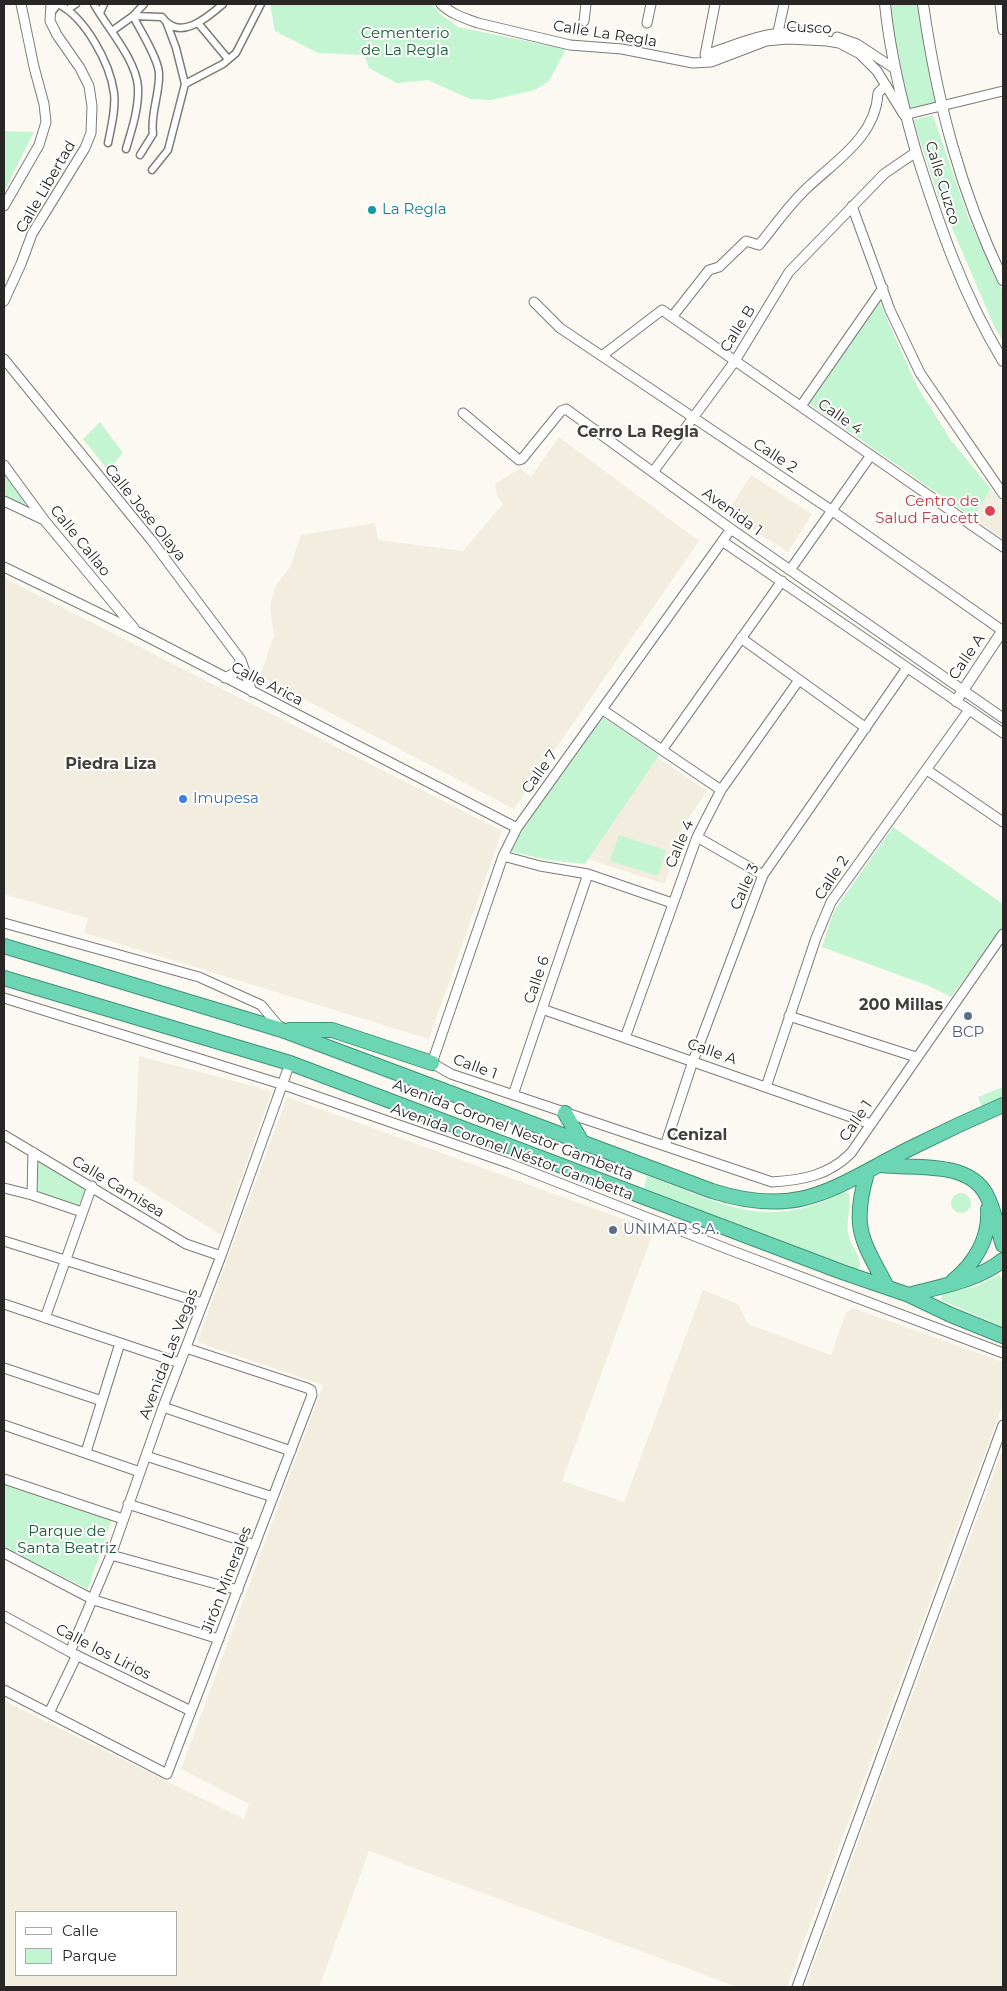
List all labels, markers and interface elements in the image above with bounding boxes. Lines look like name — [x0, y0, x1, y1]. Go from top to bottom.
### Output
street label: Calle La Regla — [552, 17, 658, 51]
street label: Cusco — [786, 18, 832, 38]
park label: Cementerio de La Regla — [361, 25, 449, 60]
street label: Calle Libertad — [12, 138, 80, 236]
street label: Calle Cuzco — [921, 139, 963, 227]
place label: La Regla — [382, 201, 447, 219]
marker: La Regla — [366, 204, 378, 216]
street label: Calle B — [717, 302, 759, 356]
street label: Calle 4 — [814, 395, 866, 439]
district label: Cerro La Regla — [577, 422, 699, 442]
street label: Calle 2 — [750, 435, 800, 477]
street label: Calle Jose Olaya — [100, 461, 190, 565]
street label: Avenida 1 — [698, 484, 766, 540]
place label: Centro de Salud Faucett — [875, 493, 979, 528]
street label: Calle Callao — [46, 502, 114, 580]
marker: Centro de Salud Faucett — [983, 504, 997, 518]
street label: Calle A — [945, 631, 989, 683]
street label: Calle Arica — [228, 658, 306, 710]
street label: Calle 7 — [518, 747, 562, 797]
district label: Piedra Liza — [65, 754, 157, 774]
place label: Imupesa — [193, 790, 259, 808]
marker: Imupesa — [177, 793, 189, 805]
street label: Calle 4 — [662, 817, 698, 871]
street label: Calle 2 — [811, 853, 853, 903]
street label: Calle 3 — [727, 861, 763, 913]
street label: Calle 6 — [520, 954, 554, 1006]
district label: 200 Millas — [859, 995, 943, 1015]
marker: BCP — [962, 1010, 974, 1022]
place label: BCP — [952, 1024, 984, 1042]
street label: Calle A — [685, 1035, 739, 1069]
street label: Calle 1 — [450, 1051, 500, 1083]
street label: Avenida Coronel Nestor Gambetta — [390, 1076, 636, 1184]
street label: Calle 1 — [836, 1097, 876, 1145]
street label: Avenida Coronel Néstor Gambetta — [388, 1100, 636, 1204]
district label: Cenizal — [667, 1125, 727, 1145]
street label: Calle Camisea — [68, 1152, 168, 1222]
place label: UNIMAR S.A. — [623, 1221, 719, 1239]
marker: UNIMAR S.A. — [607, 1224, 619, 1236]
street label: Avenida Las Vegas — [136, 1286, 202, 1422]
park label: Parque de Santa Beatriz — [17, 1523, 117, 1558]
street label: Jirón Minerales — [198, 1524, 256, 1636]
street label: Calle los Lirios — [52, 1620, 154, 1684]
legend — [15, 1911, 178, 1976]
text: Calle — [62, 1921, 99, 1940]
text: Parque — [62, 1946, 117, 1965]

